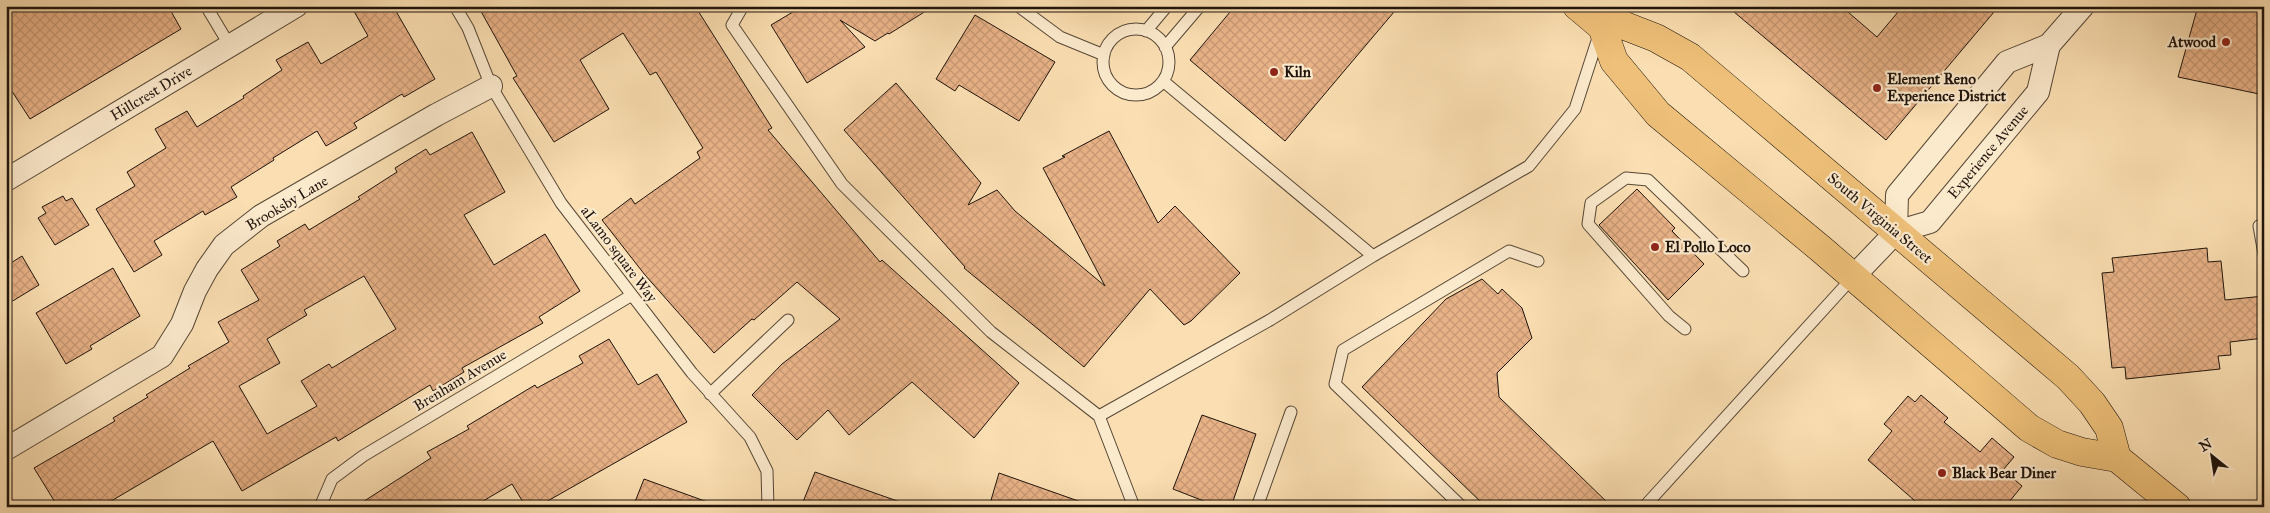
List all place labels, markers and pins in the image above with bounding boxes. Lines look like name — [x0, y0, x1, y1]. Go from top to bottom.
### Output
place label: Atwood — [2167, 33, 2216, 51]
marker: Atwood — [2220, 36, 2232, 48]
place label: Kiln — [1284, 63, 1312, 81]
marker: Kiln — [1268, 66, 1280, 78]
place label: Element Reno Experience District — [1887, 70, 2007, 106]
marker: Element Reno Experience District — [1871, 82, 1883, 94]
place label: El Pollo Loco — [1665, 238, 1751, 256]
marker: El Pollo Loco — [1649, 241, 1661, 253]
place label: Black Bear Diner — [1952, 464, 2057, 482]
marker: Black Bear Diner — [1936, 467, 1948, 479]

